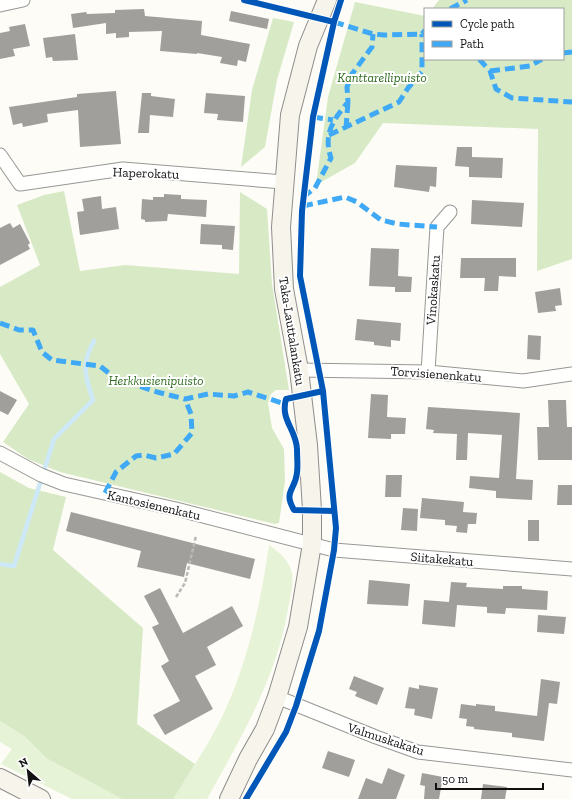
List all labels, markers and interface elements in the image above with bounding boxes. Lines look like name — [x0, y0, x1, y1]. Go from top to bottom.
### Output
legend — [424, 8, 564, 60]
text: Cycle path — [460, 17, 515, 31]
text: Path — [460, 37, 484, 51]
park label: Kanttarellipuisto — [337, 70, 427, 85]
street label: Haperokatu — [113, 164, 180, 182]
street label: Vinokaskatu — [423, 254, 443, 326]
street label: Taka-Lauttalankatu — [276, 276, 308, 387]
street label: Torvisienenkatu — [390, 363, 483, 385]
park label: Herkkusienipuisto — [108, 373, 204, 388]
street label: Kantosienenkatu — [106, 487, 203, 523]
street label: Siitakekatu — [410, 549, 475, 569]
street label: Valmuskakatu — [345, 719, 427, 759]
north arrow — [8, 751, 48, 791]
text: N — [17, 755, 31, 770]
scale bar — [436, 765, 543, 791]
text: 50 m — [442, 772, 469, 786]

